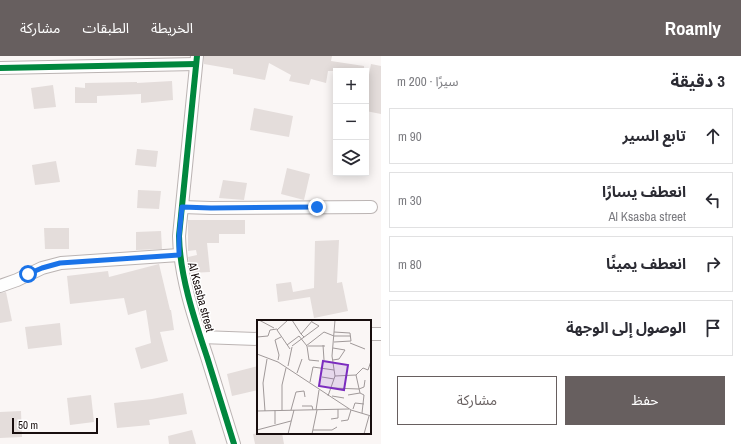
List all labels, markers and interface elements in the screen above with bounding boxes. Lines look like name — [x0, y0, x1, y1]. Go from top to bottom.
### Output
text: Roamly — [665, 15, 721, 41]
text: مشاركة — [20, 19, 60, 37]
text: الطبقات — [82, 19, 129, 37]
text: الخريطة — [151, 19, 193, 37]
map controls — [333, 68, 369, 176]
button: + — [333, 68, 369, 104]
text: 3 دقيقة — [671, 69, 725, 92]
text: سيرًا · 200 m — [397, 73, 459, 90]
button: − — [333, 104, 369, 140]
text: تابع السير — [622, 125, 686, 146]
icon: ahead — [702, 125, 724, 147]
text: 90 m — [398, 128, 422, 145]
button: layers — [333, 140, 369, 176]
text: انعطف يسارًا — [602, 181, 686, 202]
icon: left — [702, 189, 724, 211]
text: 30 m — [398, 192, 422, 209]
route end — [308, 198, 326, 216]
text: Al Ksasba street — [608, 208, 686, 225]
text: انعطف يمينًا — [606, 253, 686, 274]
icon: right — [702, 253, 724, 275]
text: 80 m — [398, 256, 422, 273]
street label: Al Ksasba street — [184, 259, 218, 334]
route start — [19, 265, 37, 283]
text: الوصول إلى الوجهة — [566, 317, 686, 338]
icon: arrive — [702, 317, 724, 339]
inset map — [257, 320, 371, 434]
button: مشاركة — [397, 376, 557, 425]
button: حفظ — [565, 376, 725, 425]
scale bar — [12, 416, 98, 435]
text: 50 m — [18, 418, 38, 432]

